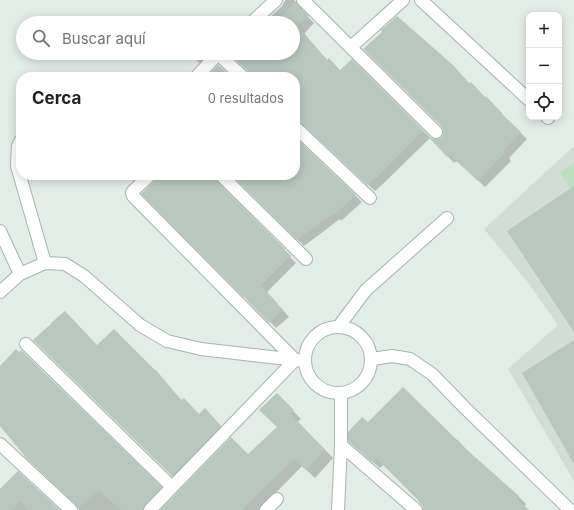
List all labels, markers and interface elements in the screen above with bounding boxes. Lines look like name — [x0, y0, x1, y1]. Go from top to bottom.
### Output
map controls — [526, 12, 562, 120]
button: + — [526, 12, 562, 48]
search box — [16, 16, 300, 60]
icon: search — [30, 27, 52, 49]
text: Buscar aquí — [62, 29, 146, 48]
button: − — [526, 48, 562, 84]
button: locate — [526, 84, 562, 120]
text: Cerca — [32, 88, 81, 108]
text: 0 resultados — [208, 90, 284, 106]

